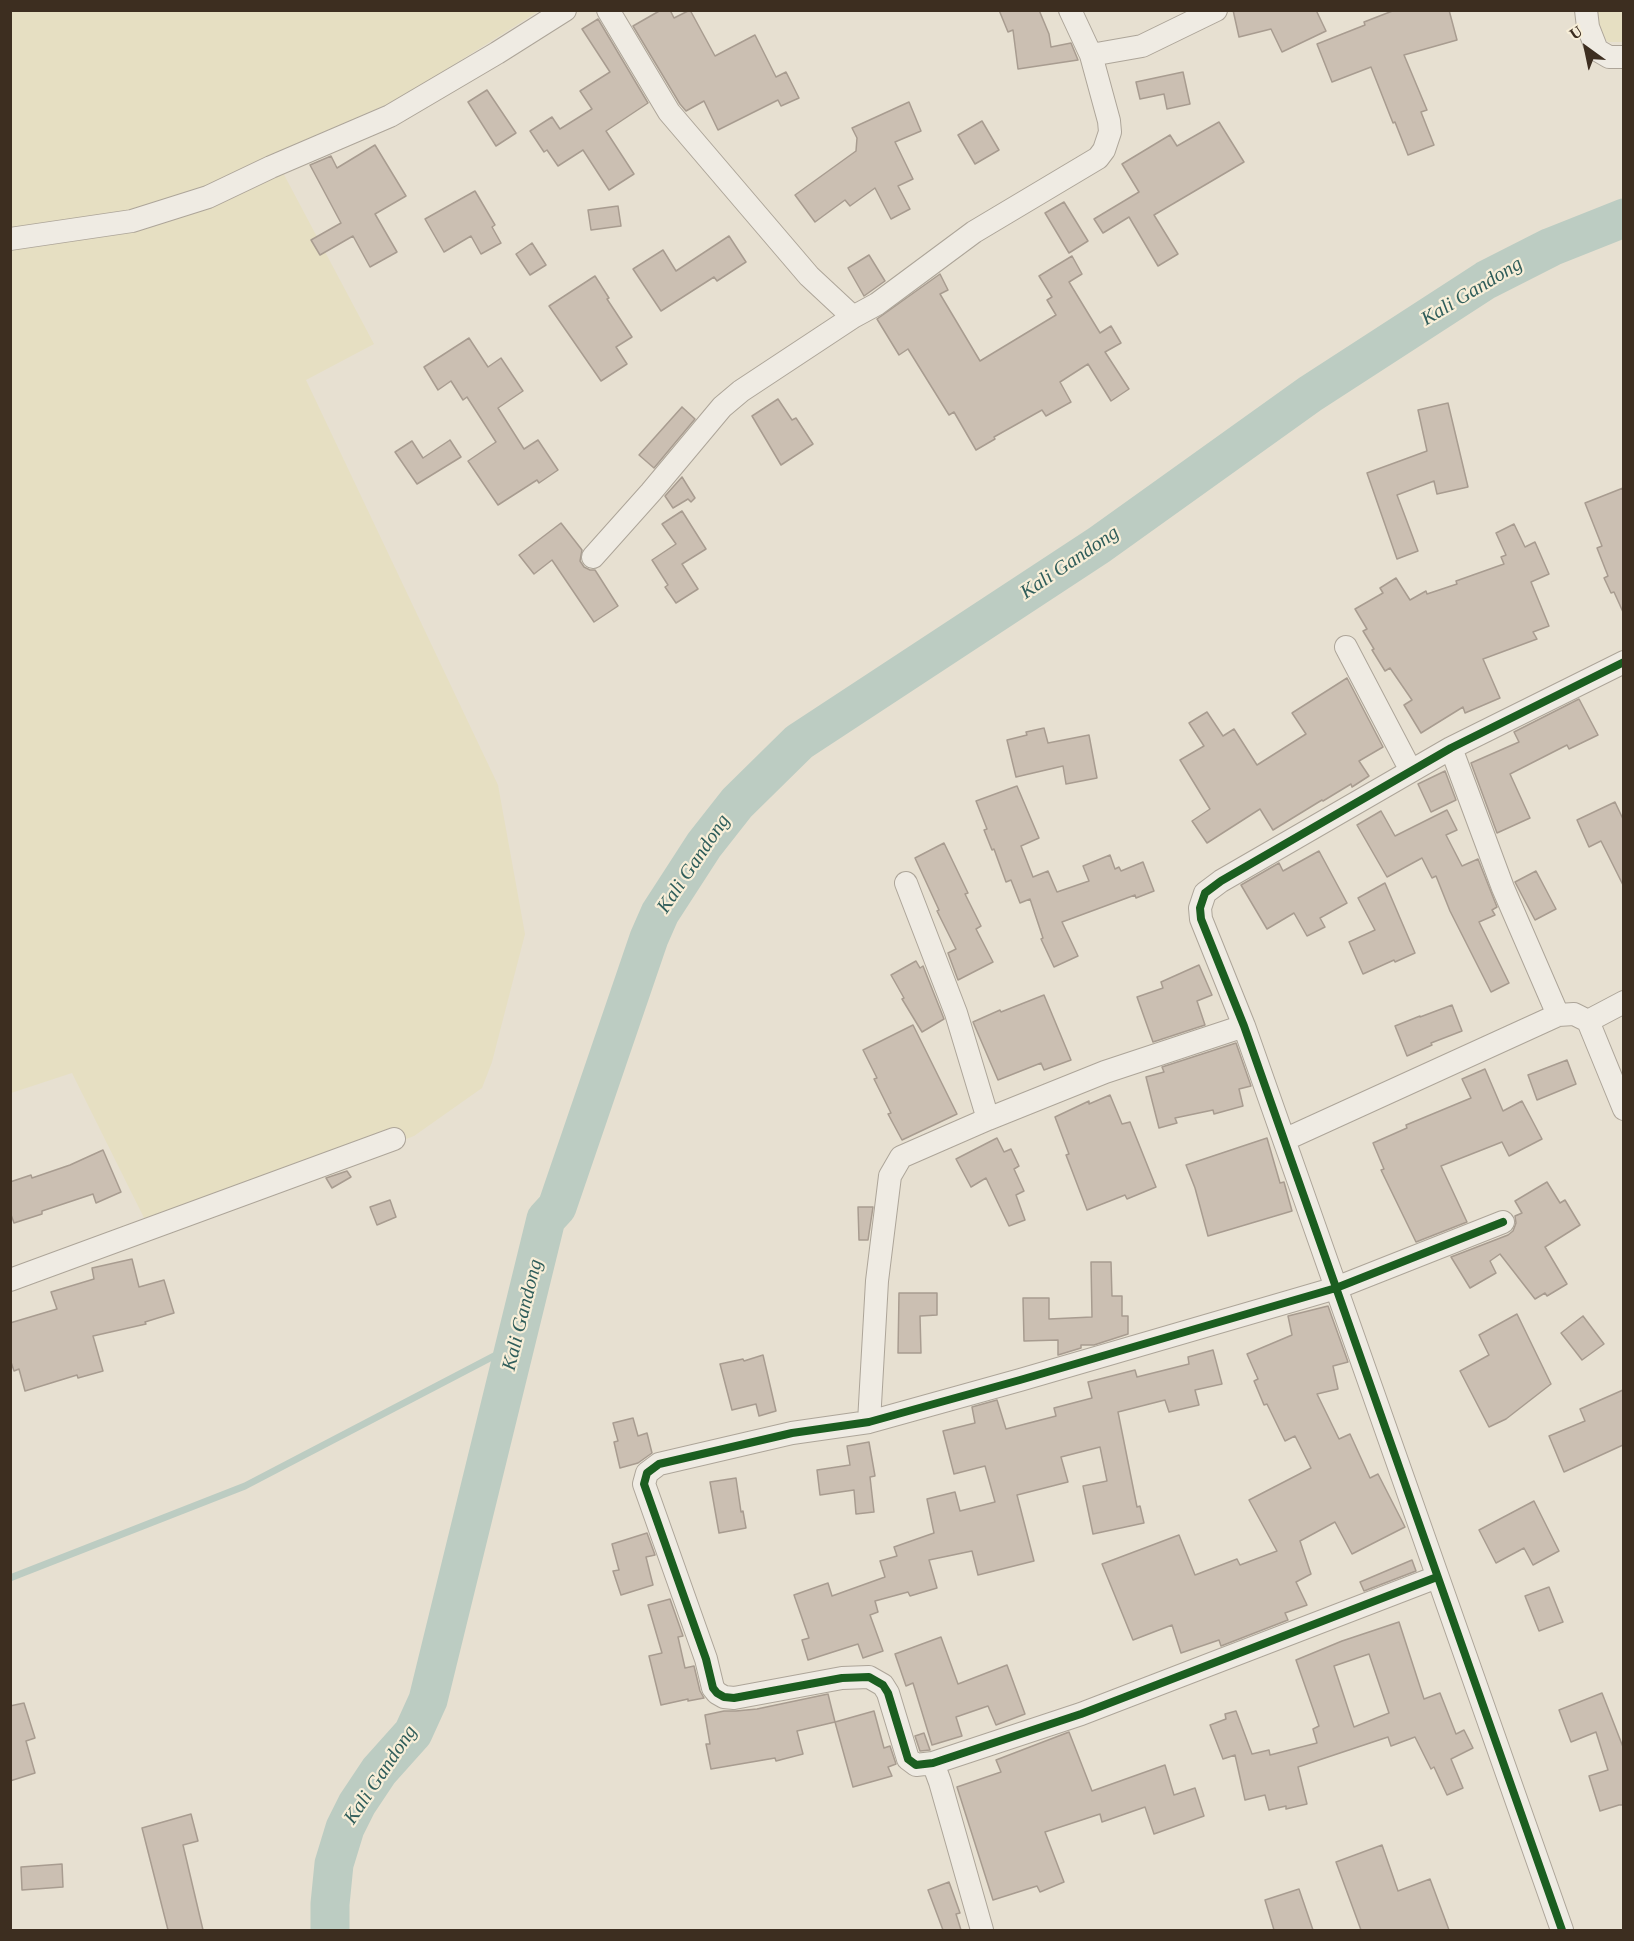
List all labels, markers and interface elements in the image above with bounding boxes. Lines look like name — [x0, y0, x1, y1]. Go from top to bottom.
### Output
north arrow — [1556, 18, 1616, 78]
text: U — [1566, 22, 1585, 43]
water label: Kali Gandong — [1417, 252, 1527, 332]
water label: Kali Gandong — [1016, 521, 1124, 605]
water label: Kali Gandong — [652, 810, 736, 918]
water label: Kali Gandong — [498, 1257, 548, 1373]
water label: Kali Gandong — [339, 1721, 423, 1829]

